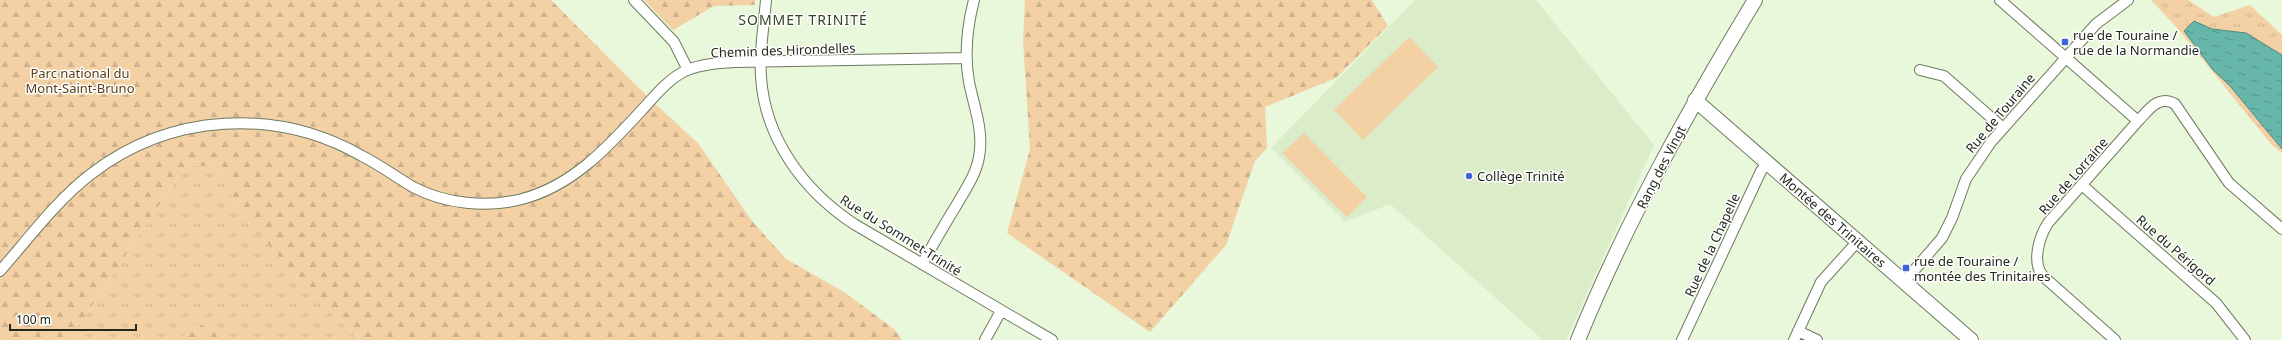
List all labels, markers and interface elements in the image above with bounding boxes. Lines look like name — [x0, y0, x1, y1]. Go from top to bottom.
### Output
district label: SOMMET TRINITÉ — [738, 10, 868, 29]
place label: rue de Touraine / rue de la Normandie — [2073, 26, 2199, 59]
marker: rue de Touraine / rue de la Normandie — [2060, 37, 2070, 47]
street label: Chemin des Hirondelles — [710, 38, 856, 62]
park label: Parc national du Mont-Saint-Bruno — [25, 64, 135, 97]
street label: Rue de Touraine — [1961, 69, 2039, 157]
street label: Rang des Vingt — [1632, 122, 1690, 212]
street label: Rue de Lorraine — [2034, 134, 2112, 218]
place label: Collège Trinité — [1477, 167, 1565, 185]
street label: Montée des Trinitaires — [1776, 169, 1890, 271]
marker: Collège Trinité — [1464, 171, 1474, 181]
street label: Rue du Sommet-Trinité — [837, 190, 965, 280]
street label: Rue de la Chapelle — [1680, 190, 1744, 300]
street label: Rue du Périgord — [2133, 211, 2219, 289]
place label: rue de Touraine / montée des Trinitaires — [1914, 252, 2050, 285]
marker: rue de Touraine / montée des Trinitaires — [1901, 263, 1911, 273]
scale bar — [10, 306, 136, 332]
text: 100 m — [16, 311, 51, 328]

